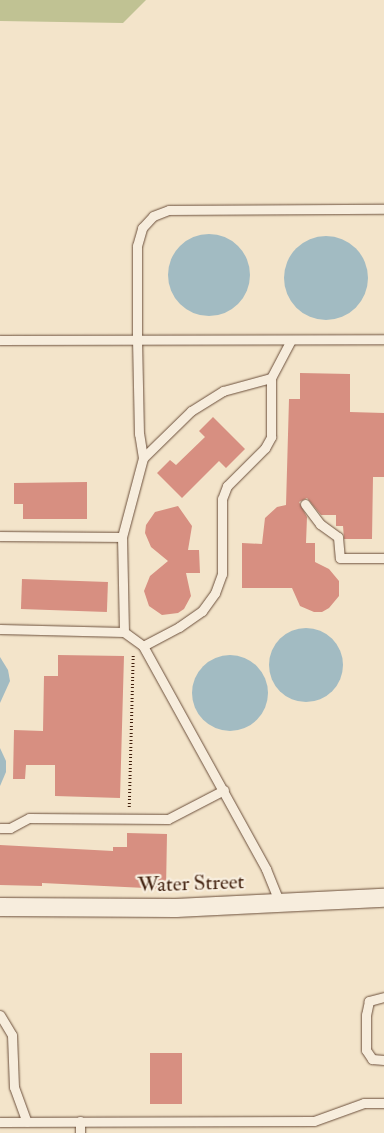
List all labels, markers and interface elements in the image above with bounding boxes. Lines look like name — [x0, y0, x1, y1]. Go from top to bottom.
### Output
street label: Water Street — [137, 870, 245, 898]

